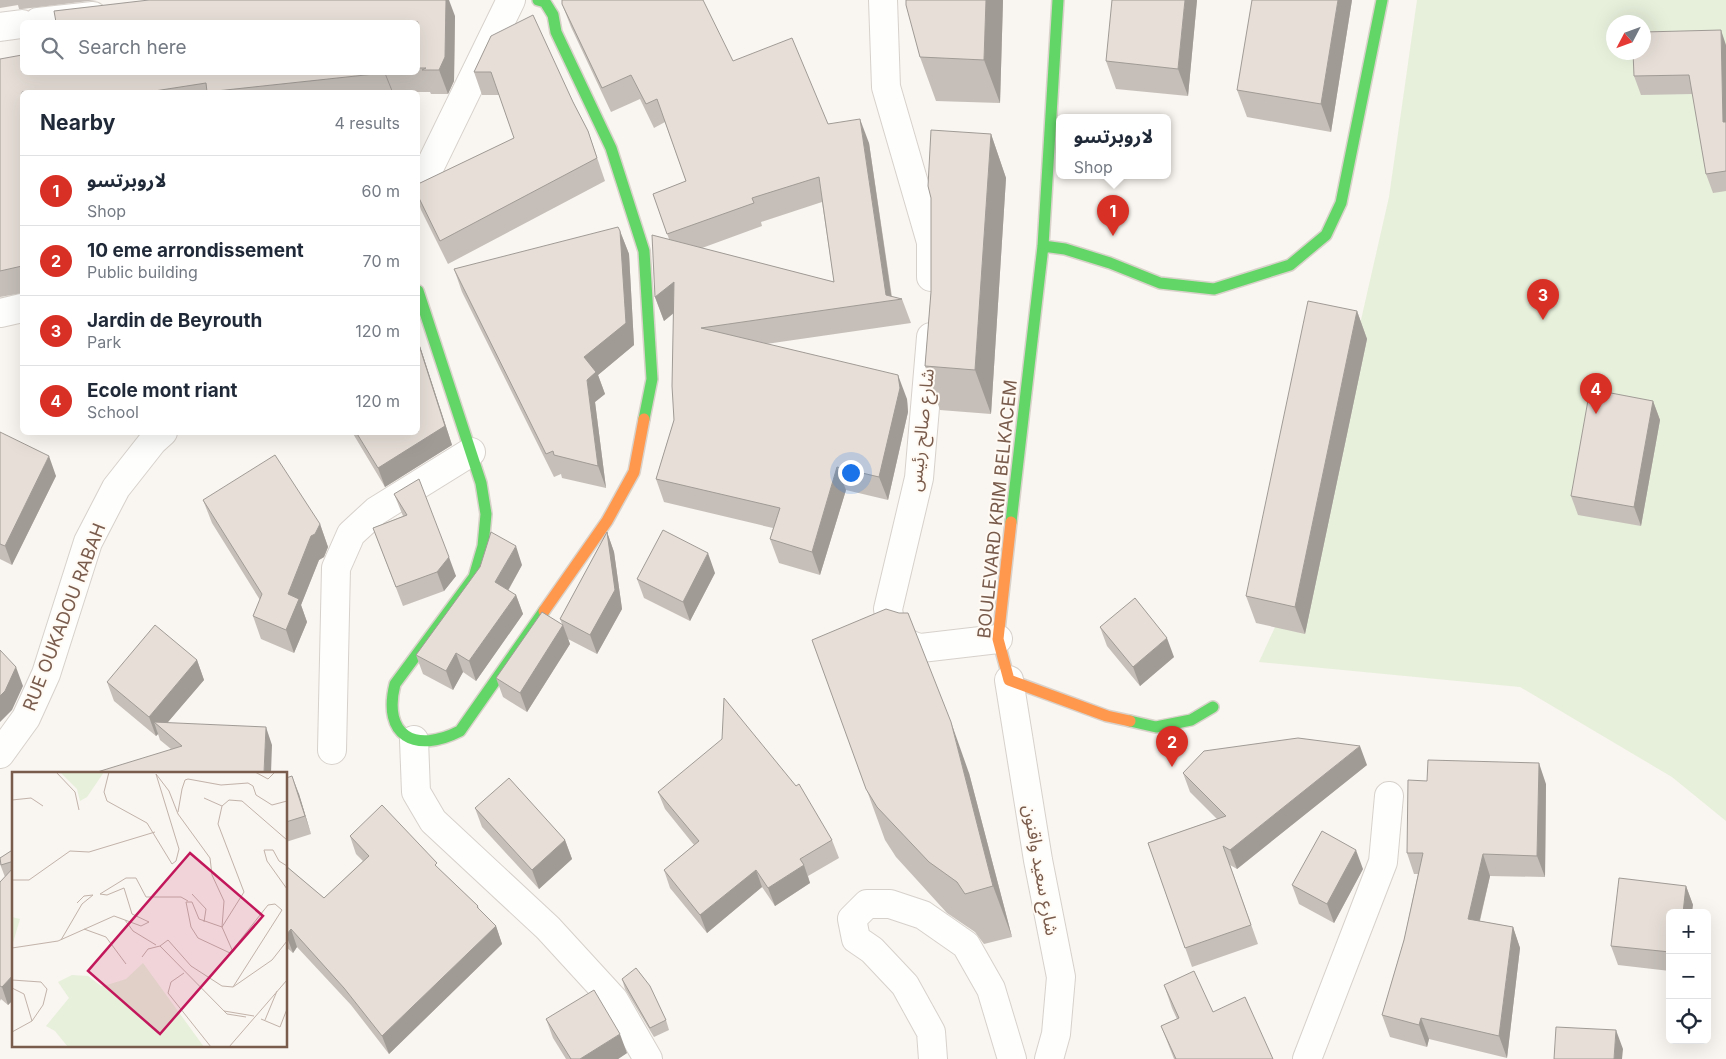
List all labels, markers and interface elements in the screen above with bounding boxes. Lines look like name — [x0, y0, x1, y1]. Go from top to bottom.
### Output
north arrow — [1606, 15, 1651, 60]
search box — [20, 20, 420, 75]
icon: search — [38, 34, 66, 62]
text: Search here — [78, 36, 187, 59]
text: Nearby — [40, 110, 115, 135]
text: 4 results — [335, 113, 400, 133]
popup — [1056, 114, 1171, 179]
text: لاروبرتسو — [1074, 125, 1153, 148]
text: Shop — [1074, 157, 1113, 177]
text: لاروبرتسو — [87, 169, 166, 192]
text: 1 — [53, 181, 59, 201]
text: 60 m — [361, 181, 400, 201]
pin: 1 — [1097, 195, 1129, 236]
text: Shop — [87, 201, 126, 221]
text: 10 eme arrondissement — [87, 239, 304, 262]
text: 2 — [51, 251, 61, 271]
text: 70 m — [363, 251, 400, 271]
text: Public building — [87, 262, 198, 282]
pin: 3 — [1527, 279, 1559, 320]
text: Jardin de Beyrouth — [87, 309, 262, 332]
text: 3 — [51, 321, 61, 341]
text: 120 m — [355, 321, 400, 341]
text: Park — [87, 332, 121, 352]
street label: شارع صالح رئيس — [904, 367, 942, 493]
pin: 4 — [1580, 373, 1612, 414]
text: Ecole mont riant — [87, 379, 237, 402]
street label: BOULEVARD KRIM BELKACEM — [973, 379, 1021, 639]
text: 4 — [51, 391, 61, 411]
text: 120 m — [355, 391, 400, 411]
text: School — [87, 402, 139, 422]
your location — [838, 460, 864, 486]
street label: RUE OUKADOU RABAH — [18, 520, 110, 714]
pin: 2 — [1156, 726, 1188, 767]
inset map — [12, 772, 288, 1046]
street label: شارع سعيد واقنون — [1015, 803, 1063, 938]
map controls — [1666, 909, 1711, 1044]
button: + — [1666, 909, 1711, 954]
button: − — [1666, 954, 1711, 999]
button: locate — [1666, 999, 1711, 1044]

